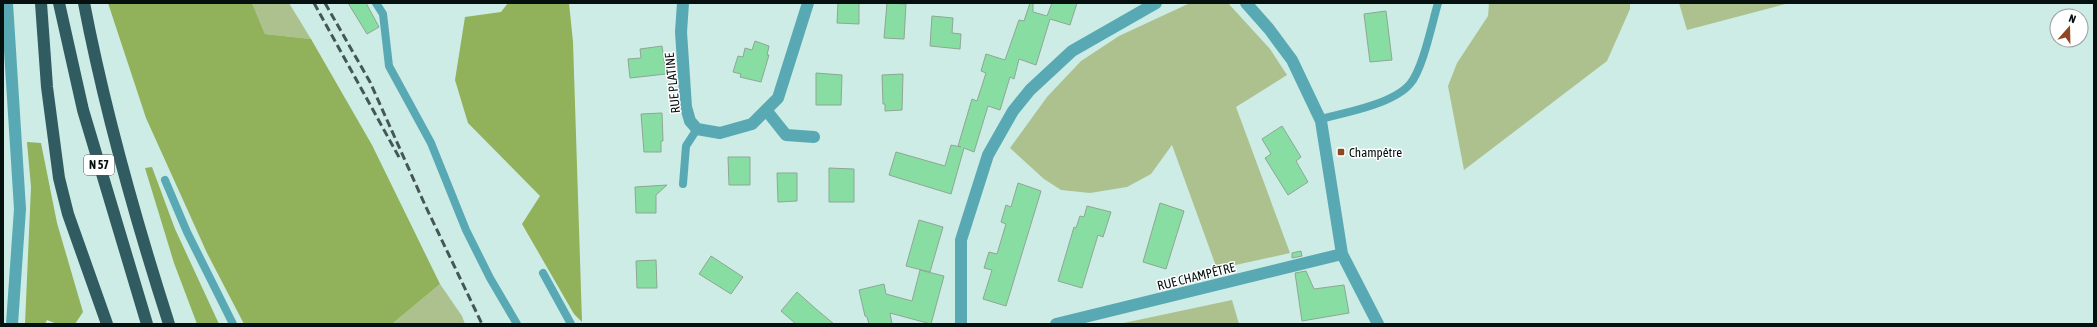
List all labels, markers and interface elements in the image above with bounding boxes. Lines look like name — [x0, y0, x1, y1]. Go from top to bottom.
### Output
north arrow — [2049, 8, 2089, 48]
text: N — [2067, 12, 2078, 25]
street label: RUE PLATINE — [662, 51, 683, 114]
place label: Champêtre — [1349, 145, 1402, 160]
marker: Champêtre — [1336, 147, 1346, 157]
road number: N 57 — [84, 155, 114, 175]
street label: RUE CHAMPÊTRE — [1156, 259, 1237, 293]

